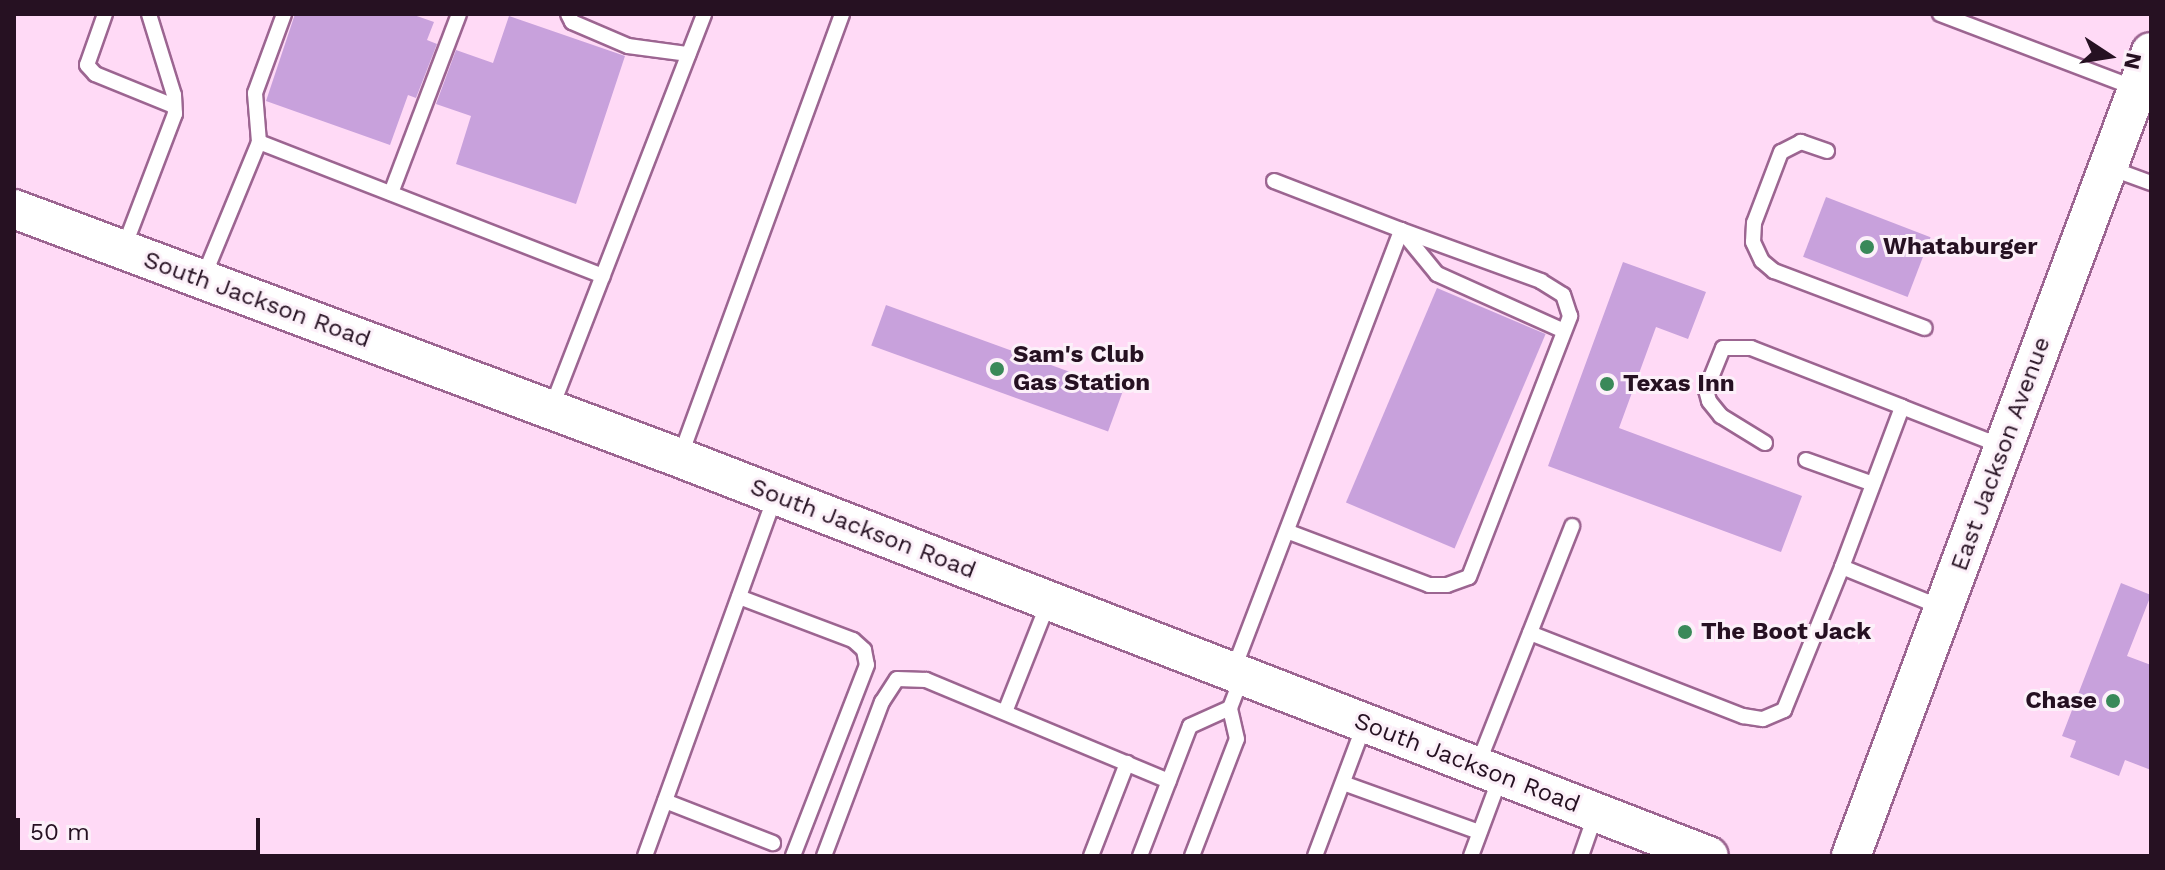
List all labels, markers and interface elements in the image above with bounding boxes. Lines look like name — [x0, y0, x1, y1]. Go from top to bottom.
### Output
north arrow — [2069, 16, 2149, 96]
text: N — [2119, 51, 2147, 72]
place label: Whataburger — [1883, 233, 2037, 261]
marker: Whataburger — [1858, 238, 1876, 256]
street label: South Jackson Road — [139, 245, 375, 355]
street label: East Jackson Avenue — [1945, 332, 2057, 576]
place label: Sam's Club Gas Station — [1013, 341, 1150, 397]
marker: Sam's Club Gas Station — [988, 360, 1006, 378]
place label: Texas Inn — [1623, 370, 1735, 398]
marker: Texas Inn — [1598, 375, 1616, 393]
street label: South Jackson Road — [746, 473, 980, 585]
place label: The Boot Jack — [1701, 618, 1872, 646]
marker: The Boot Jack — [1676, 623, 1694, 641]
place label: Chase — [2025, 687, 2097, 715]
marker: Chase — [2104, 692, 2122, 710]
street label: South Jackson Road — [1350, 707, 1584, 819]
scale bar — [20, 802, 264, 852]
text: 50 m — [30, 818, 90, 846]

